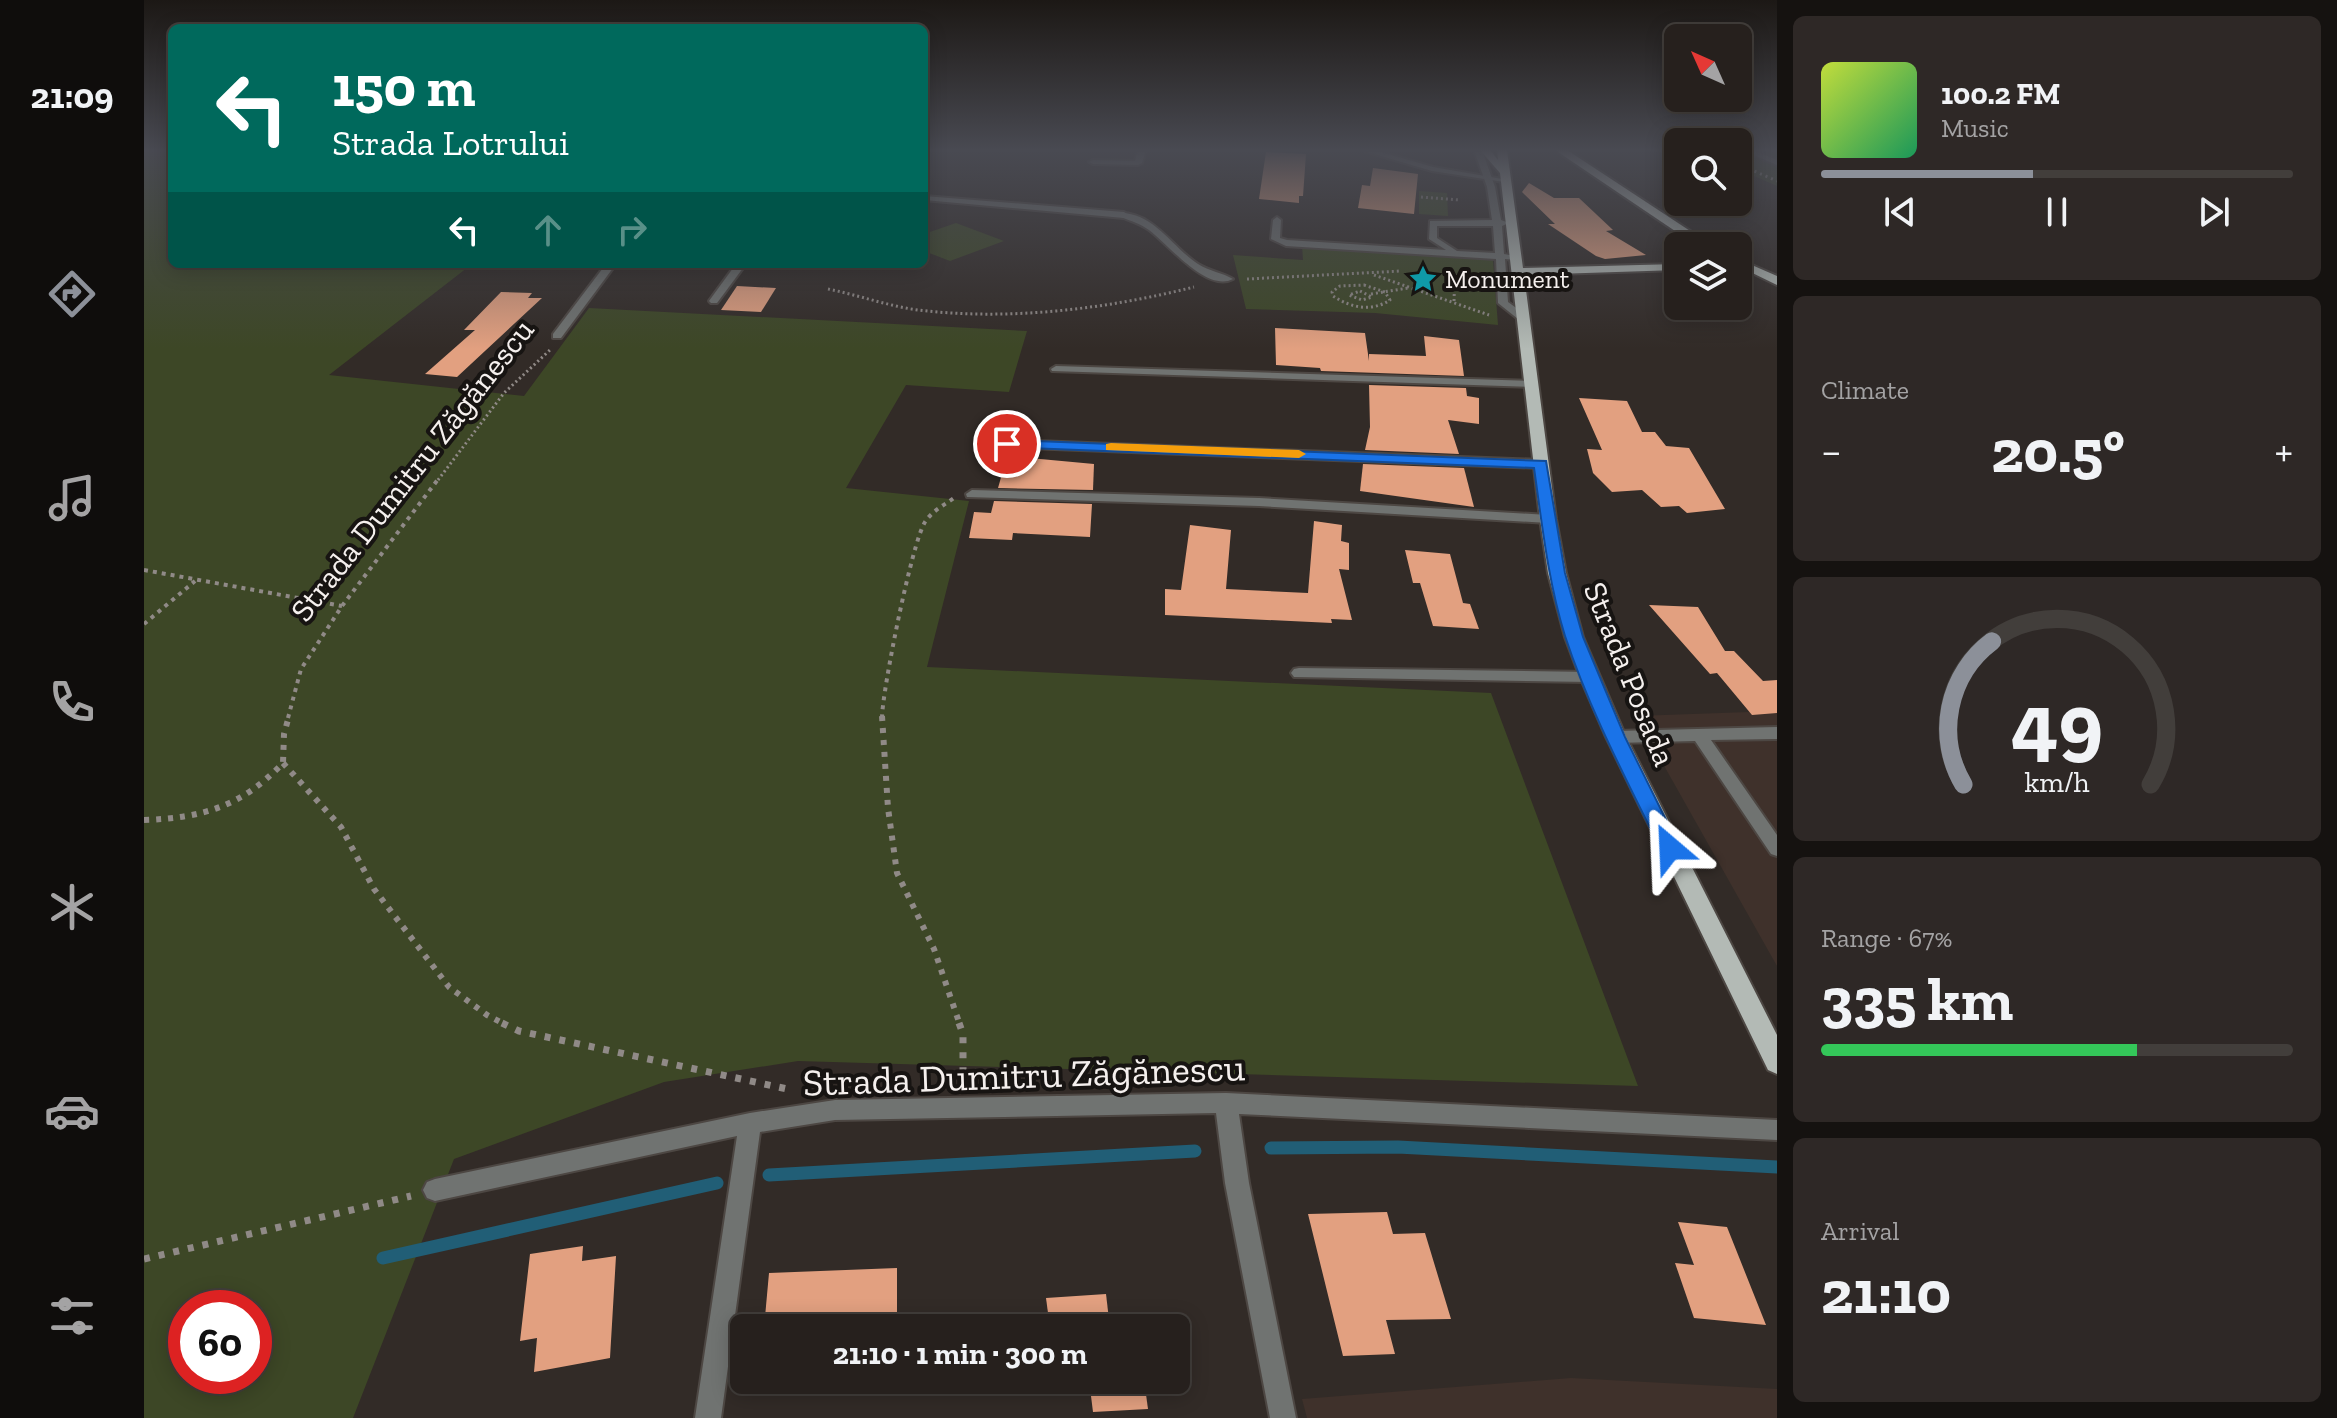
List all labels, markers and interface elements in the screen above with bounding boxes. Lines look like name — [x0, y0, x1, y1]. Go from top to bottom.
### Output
north arrow — [1664, 24, 1752, 112]
map controls — [1664, 24, 1752, 320]
text: 150 m — [332, 53, 476, 120]
icon: left — [200, 56, 304, 160]
text: 21:09 — [31, 74, 113, 117]
text: 100.2 FM — [1941, 76, 2060, 112]
text: Music — [1941, 112, 2009, 144]
text: Strada Lotrului — [332, 121, 569, 164]
button: search — [1664, 128, 1752, 216]
icon: previous — [1878, 190, 1922, 234]
icon: pause — [2035, 190, 2079, 234]
icon: next — [2192, 190, 2236, 234]
icon: left — [442, 208, 486, 252]
icon: ahead — [526, 208, 570, 252]
icon: right — [610, 208, 654, 252]
button: layers — [1664, 232, 1752, 320]
place label: Monument — [1445, 263, 1570, 295]
place icon: Monument — [1408, 264, 1438, 294]
icon: directions — [44, 266, 100, 322]
street label: Strada Dumitru Zăgănescu — [282, 311, 542, 629]
text: Climate — [1821, 374, 1909, 406]
pin — [973, 410, 1041, 478]
text: 20.5° — [1991, 415, 2125, 487]
icon: arrive — [985, 422, 1029, 466]
text: − — [1821, 424, 1842, 477]
text: + — [2274, 424, 2293, 477]
icon: music — [44, 470, 100, 526]
street label: Strada Posada — [1576, 577, 1684, 771]
text: 49 — [2011, 672, 2103, 772]
icon: phone — [44, 674, 100, 730]
text: km/h — [2024, 765, 2090, 799]
position arrow — [1628, 806, 1712, 890]
icon: climate — [44, 879, 100, 935]
text: Range · 67% — [1821, 922, 1952, 954]
text: 335 km — [1821, 963, 2013, 1035]
street label: Strada Dumitru Zăgănescu — [802, 1044, 1246, 1106]
icon: car — [44, 1083, 100, 1139]
text: Arrival — [1821, 1215, 1899, 1247]
text: 21:10 — [1821, 1256, 1951, 1328]
icon: filters — [44, 1288, 100, 1344]
speed limit sign: 60 — [168, 1290, 272, 1394]
text: 21:10 · 1 min · 300 m — [833, 1336, 1087, 1372]

